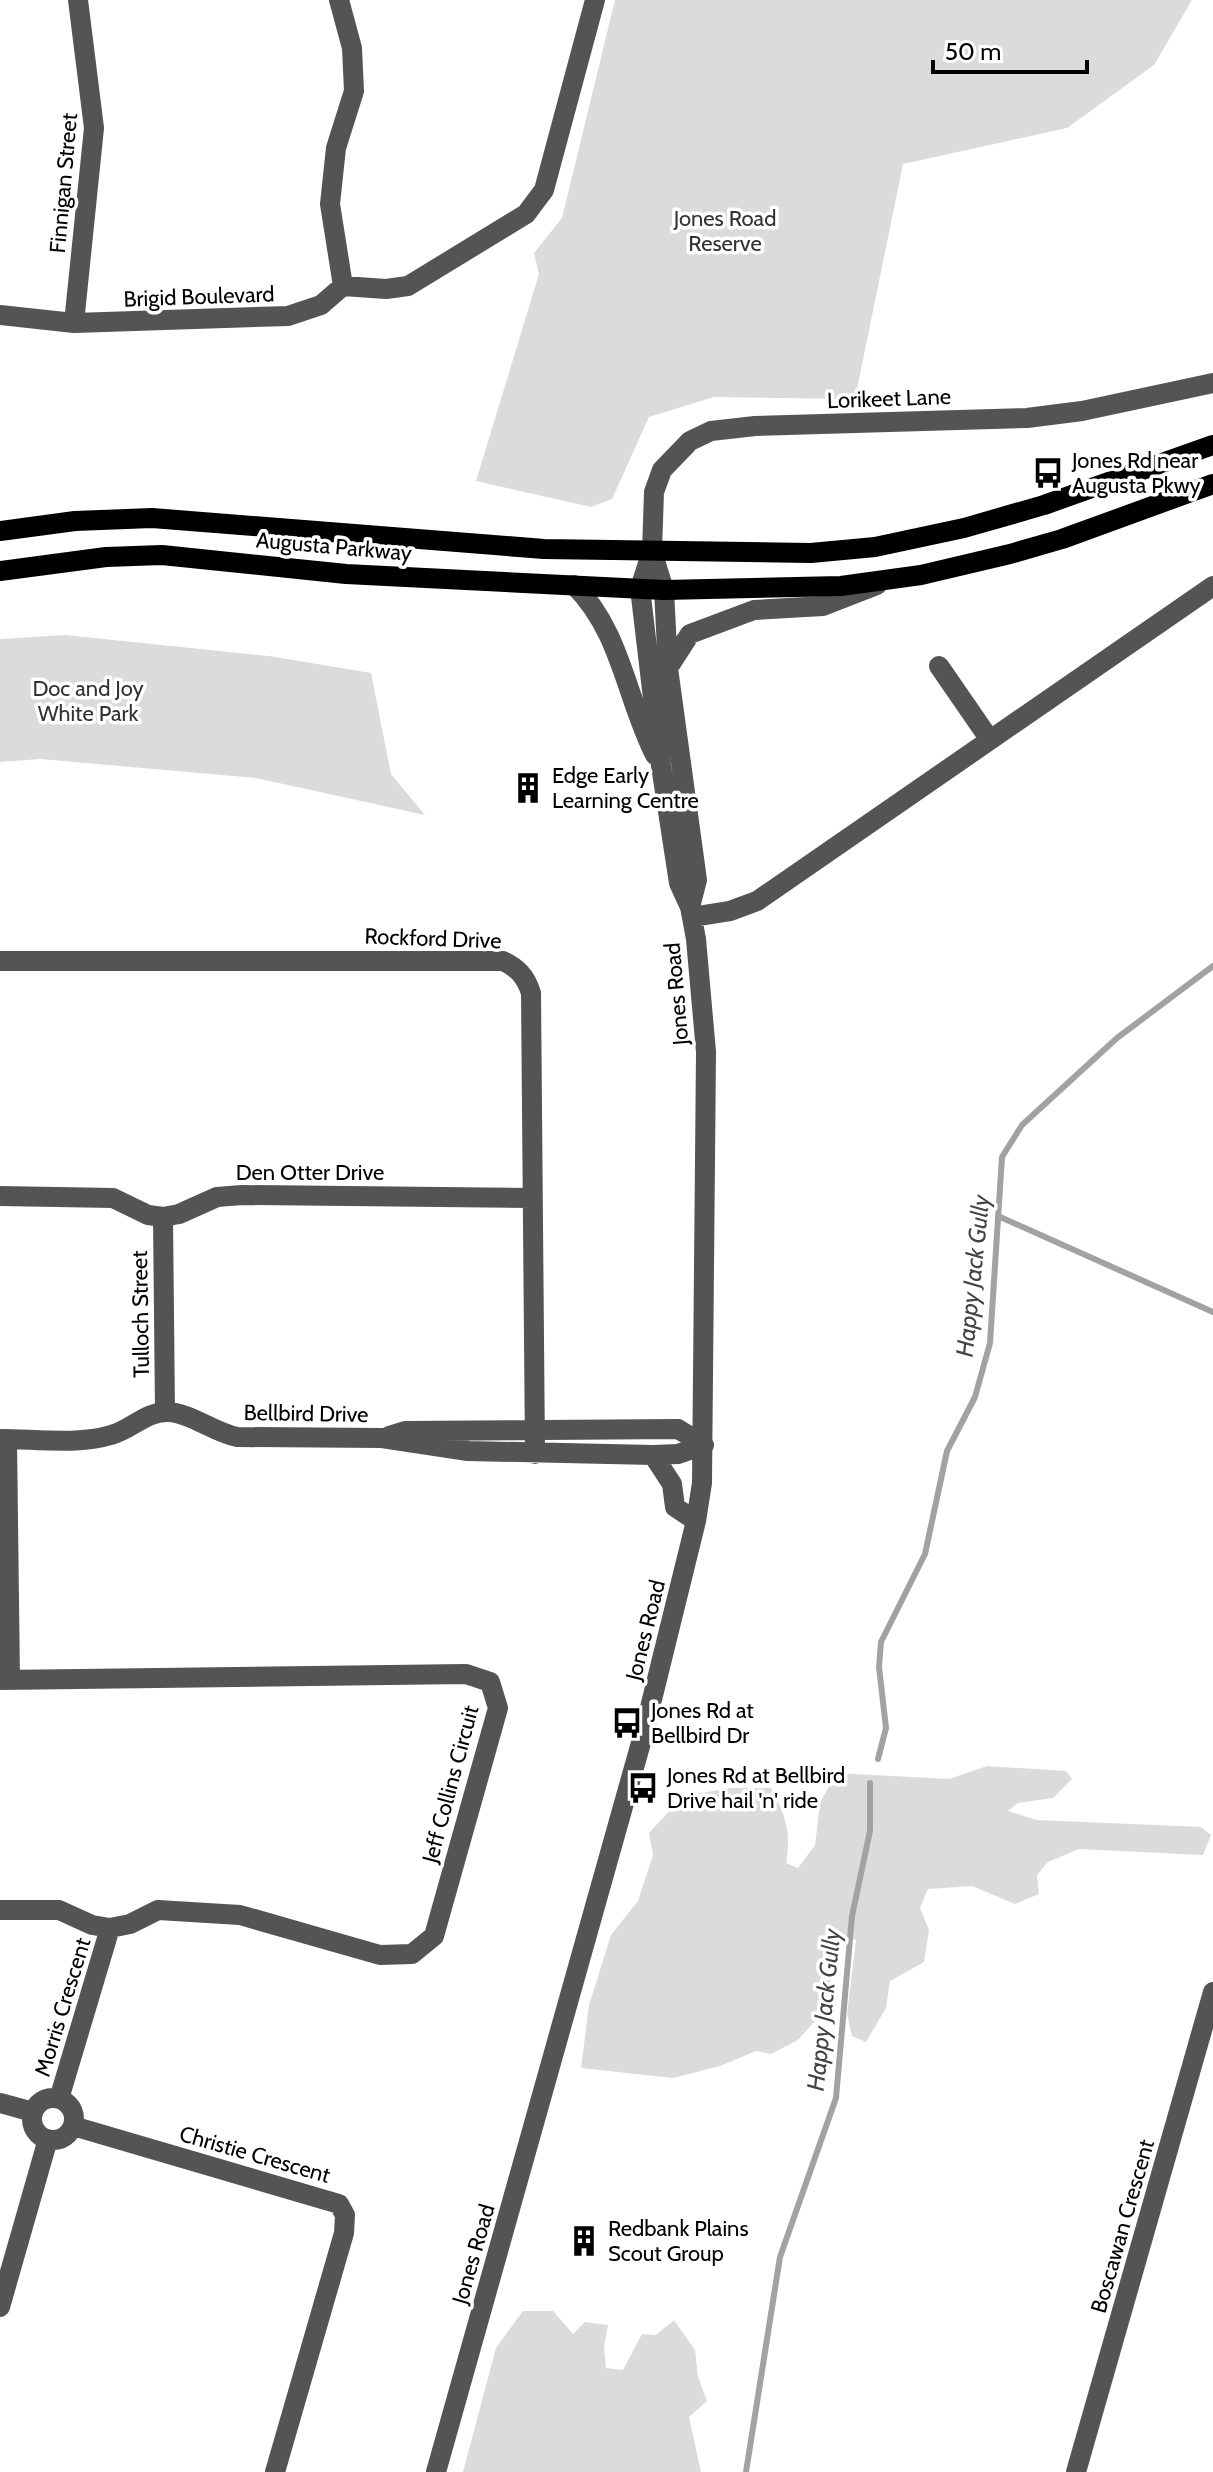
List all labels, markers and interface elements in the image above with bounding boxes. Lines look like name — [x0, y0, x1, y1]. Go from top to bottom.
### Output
scale bar — [933, 24, 1087, 74]
text: 50 m — [945, 37, 1001, 66]
street label: Finnigan Street — [44, 111, 83, 254]
park label: Jones Road Reserve — [673, 205, 776, 257]
street label: Brigid Boulevard — [123, 280, 275, 313]
street label: Lorikeet Lane — [827, 383, 951, 414]
place label: Jones Rd near Augusta Pkwy — [1071, 447, 1201, 499]
bus stop icon: Jones Rd near Augusta Pkwy — [1031, 456, 1065, 490]
street label: Augusta Parkway — [255, 526, 413, 567]
park label: Doc and Joy White Park — [32, 675, 144, 727]
place label: Edge Early Learning Centre — [552, 762, 699, 814]
building icon: Edge Early Learning Centre — [511, 771, 545, 805]
street label: Rockford Drive — [364, 923, 502, 954]
street label: Jones Road — [659, 942, 695, 1047]
street label: Den Otter Drive — [236, 1159, 384, 1186]
water label: Happy Jack Gully — [950, 1193, 996, 1358]
street label: Tulloch Street — [126, 1250, 155, 1378]
street label: Bellbird Drive — [243, 1399, 369, 1428]
street label: Jones Road — [620, 1577, 671, 1684]
place label: Jones Rd at Bellbird Dr — [650, 1697, 754, 1749]
street label: Jeff Collins Circuit — [416, 1702, 485, 1867]
bus stop icon: Jones Rd at Bellbird Dr — [610, 1706, 644, 1740]
place label: Jones Rd at Bellbird Drive hail 'n' ride — [666, 1762, 845, 1814]
bus stop icon: Jones Rd at Bellbird Drive hail 'n' ride — [626, 1771, 660, 1805]
water label: Happy Jack Gully — [801, 1927, 847, 2092]
street label: Morris Crescent — [29, 1934, 97, 2080]
street label: Christie Crescent — [176, 2120, 334, 2189]
street label: Boscawan Crescent — [1085, 2136, 1160, 2316]
street label: Jones Road — [446, 2201, 501, 2308]
place label: Redbank Plains Scout Group — [608, 2215, 749, 2267]
building icon: Redbank Plains Scout Group — [567, 2224, 601, 2258]

